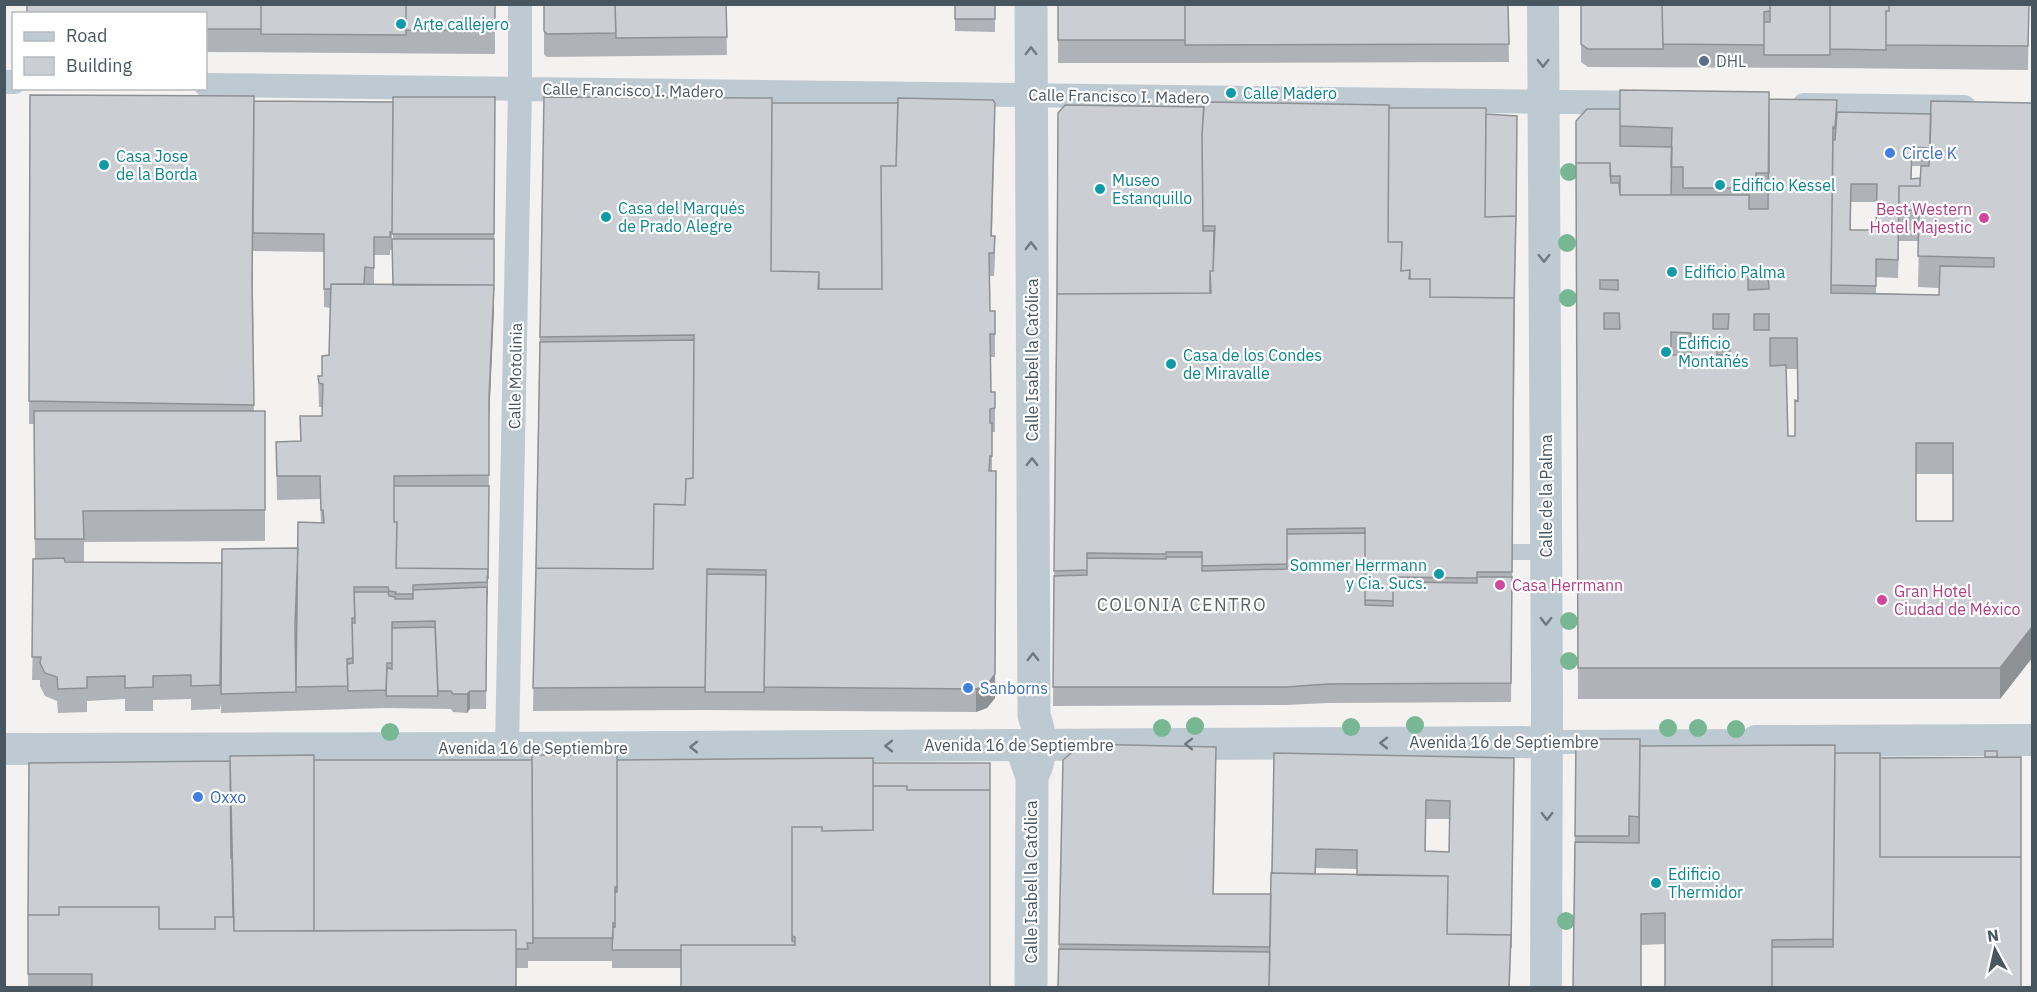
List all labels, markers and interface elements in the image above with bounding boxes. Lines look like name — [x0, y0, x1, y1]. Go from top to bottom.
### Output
legend — [12, 12, 207, 90]
place label: Arte callejero — [413, 14, 509, 34]
marker: Arte callejero — [394, 17, 408, 31]
text: Road — [66, 24, 107, 47]
one-way arrow — [1025, 46, 1037, 55]
place label: DHL — [1716, 51, 1746, 71]
text: Building — [66, 54, 133, 77]
marker: DHL — [1697, 54, 1711, 68]
one-way arrow — [1537, 58, 1549, 67]
street label: Calle Francisco I. Madero — [542, 78, 724, 102]
place label: Calle Madero — [1243, 83, 1337, 103]
street label: Calle Francisco I. Madero — [1028, 84, 1210, 108]
marker: Calle Madero — [1224, 86, 1238, 100]
place label: Circle K — [1902, 143, 1957, 163]
place label: Casa Jose de la Borda — [116, 146, 198, 184]
marker: Circle K — [1883, 146, 1897, 160]
marker: Casa Jose de la Borda — [97, 158, 111, 172]
place label: Museo Estanquillo — [1112, 170, 1192, 208]
place label: Edificio Kessel — [1732, 175, 1835, 195]
marker: Edificio Kessel — [1713, 178, 1727, 192]
marker: Museo Estanquillo — [1093, 182, 1107, 196]
place label: Casa del Marqués de Prado Alegre — [618, 198, 745, 236]
place label: Best Western Hotel Majestic — [1870, 199, 1972, 237]
marker: Casa del Marqués de Prado Alegre — [599, 210, 613, 224]
marker: Best Western Hotel Majestic — [1977, 211, 1991, 225]
one-way arrow — [1025, 241, 1037, 250]
one-way arrow — [1538, 253, 1550, 262]
place label: Edificio Palma — [1684, 262, 1786, 282]
marker: Edificio Palma — [1665, 265, 1679, 279]
street label: Calle Isabel la Católica — [1022, 278, 1042, 442]
street label: Calle Motolinia — [504, 322, 526, 429]
place label: Edificio Montañés — [1678, 333, 1749, 371]
place label: Casa de los Condes de Miravalle — [1183, 345, 1322, 383]
marker: Edificio Montañés — [1659, 345, 1673, 359]
marker: Casa de los Condes de Miravalle — [1164, 357, 1178, 371]
street label: Calle de la Palma — [1536, 434, 1556, 558]
one-way arrow — [1026, 457, 1038, 466]
place label: Sommer Herrmann y Cia. Sucs. — [1290, 555, 1427, 593]
marker: Sommer Herrmann y Cia. Sucs. — [1432, 567, 1446, 581]
place label: Casa Herrmann — [1512, 575, 1623, 595]
marker: Casa Herrmann — [1493, 578, 1507, 592]
place label: Gran Hotel Ciudad de México — [1894, 581, 2020, 619]
district label: COLONIA CENTRO — [1097, 593, 1267, 616]
marker: Gran Hotel Ciudad de México — [1875, 593, 1889, 607]
one-way arrow — [1540, 616, 1552, 625]
one-way arrow — [1027, 652, 1039, 661]
place label: Sanborns — [980, 678, 1048, 698]
marker: Sanborns — [961, 681, 975, 695]
street label: Avenida 16 de Septiembre — [1409, 732, 1599, 752]
street label: Avenida 16 de Septiembre — [924, 735, 1114, 755]
one-way arrow — [1379, 736, 1388, 749]
street label: Avenida 16 de Septiembre — [438, 738, 628, 758]
one-way arrow — [1184, 738, 1193, 750]
one-way arrow — [884, 740, 893, 752]
one-way arrow — [689, 741, 698, 753]
place label: Oxxo — [210, 787, 246, 807]
marker: Oxxo — [191, 790, 205, 804]
street label: Calle Isabel la Católica — [1021, 800, 1041, 964]
one-way arrow — [1541, 811, 1553, 820]
place label: Edificio Thermidor — [1668, 864, 1743, 902]
marker: Edificio Thermidor — [1649, 876, 1663, 890]
north arrow — [1965, 920, 2025, 980]
text: N — [1986, 924, 2000, 946]

